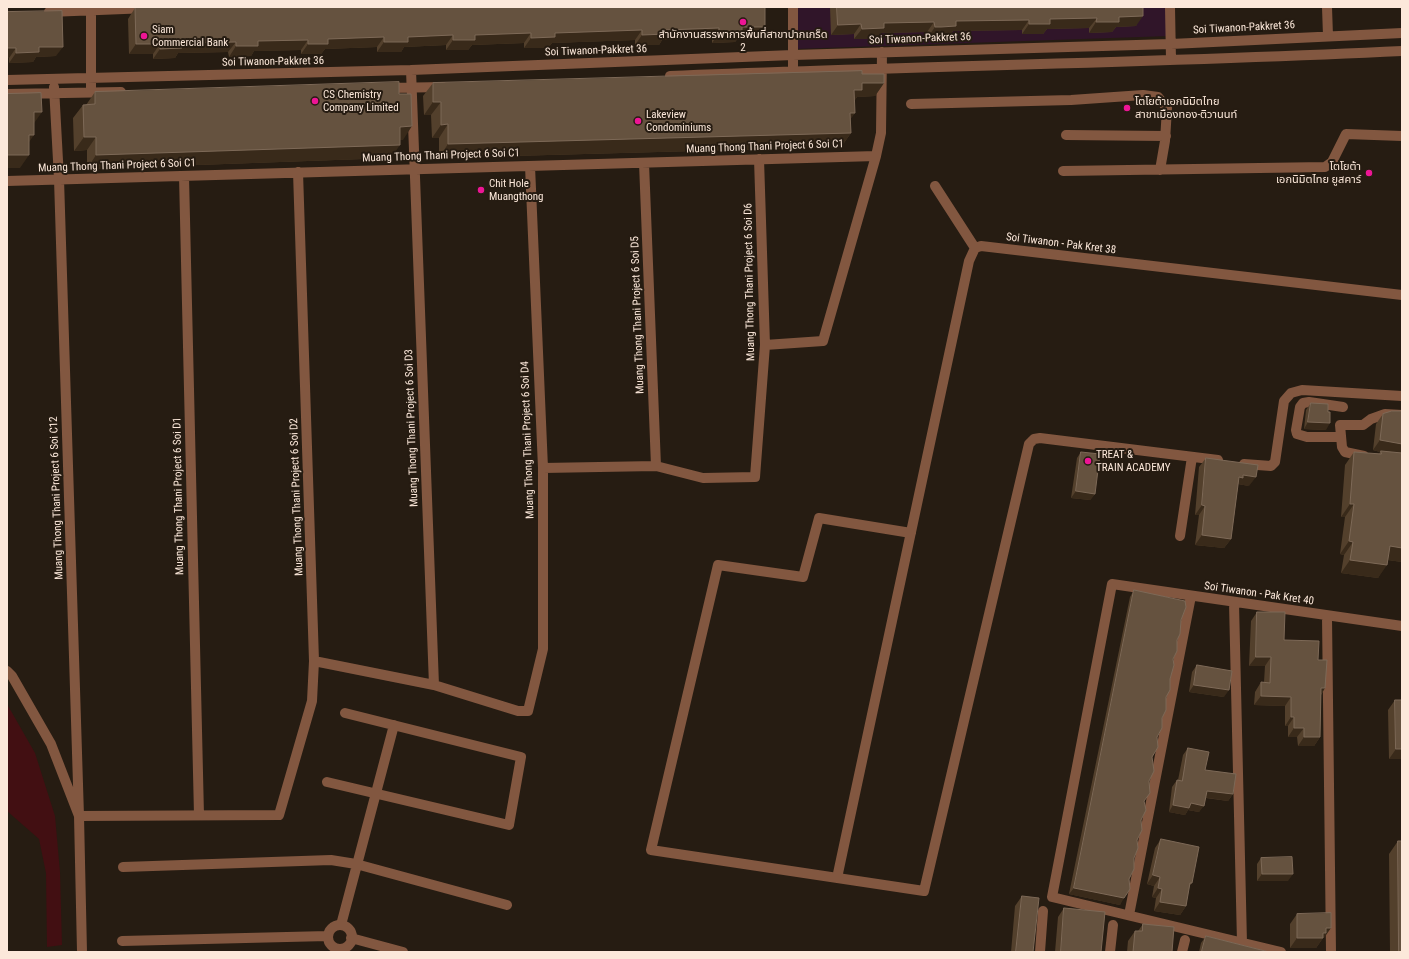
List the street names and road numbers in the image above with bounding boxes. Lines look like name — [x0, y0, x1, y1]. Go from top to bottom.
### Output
street label: Soi Tiwanon-Pakkret 36 — [1193, 19, 1295, 37]
street label: Soi Tiwanon-Pakkret 36 — [869, 31, 971, 47]
street label: Soi Tiwanon-Pakkret 36 — [545, 43, 647, 59]
street label: Soi Tiwanon-Pakkret 36 — [222, 55, 324, 69]
street label: Muang Thong Thani Project 6 Soi C1 — [686, 138, 844, 156]
street label: Muang Thong Thani Project 6 Soi C1 — [362, 147, 520, 165]
street label: Muang Thong Thani Project 6 Soi C1 — [38, 157, 196, 175]
street label: Muang Thong Thani Project 6 Soi D6 — [742, 203, 758, 361]
street label: Soi Tiwanon - Pak Kret 38 — [1005, 231, 1117, 257]
street label: Muang Thong Thani Project 6 Soi D5 — [629, 236, 647, 394]
street label: Muang Thong Thani Project 6 Soi D3 — [403, 349, 421, 507]
street label: Muang Thong Thani Project 6 Soi D4 — [519, 361, 537, 519]
street label: Muang Thong Thani Project 6 Soi C12 — [48, 416, 66, 580]
street label: Muang Thong Thani Project 6 Soi D1 — [171, 417, 187, 575]
street label: Muang Thong Thani Project 6 Soi D2 — [288, 418, 306, 576]
street label: Soi Tiwanon - Pak Kret 40 — [1203, 580, 1315, 608]

